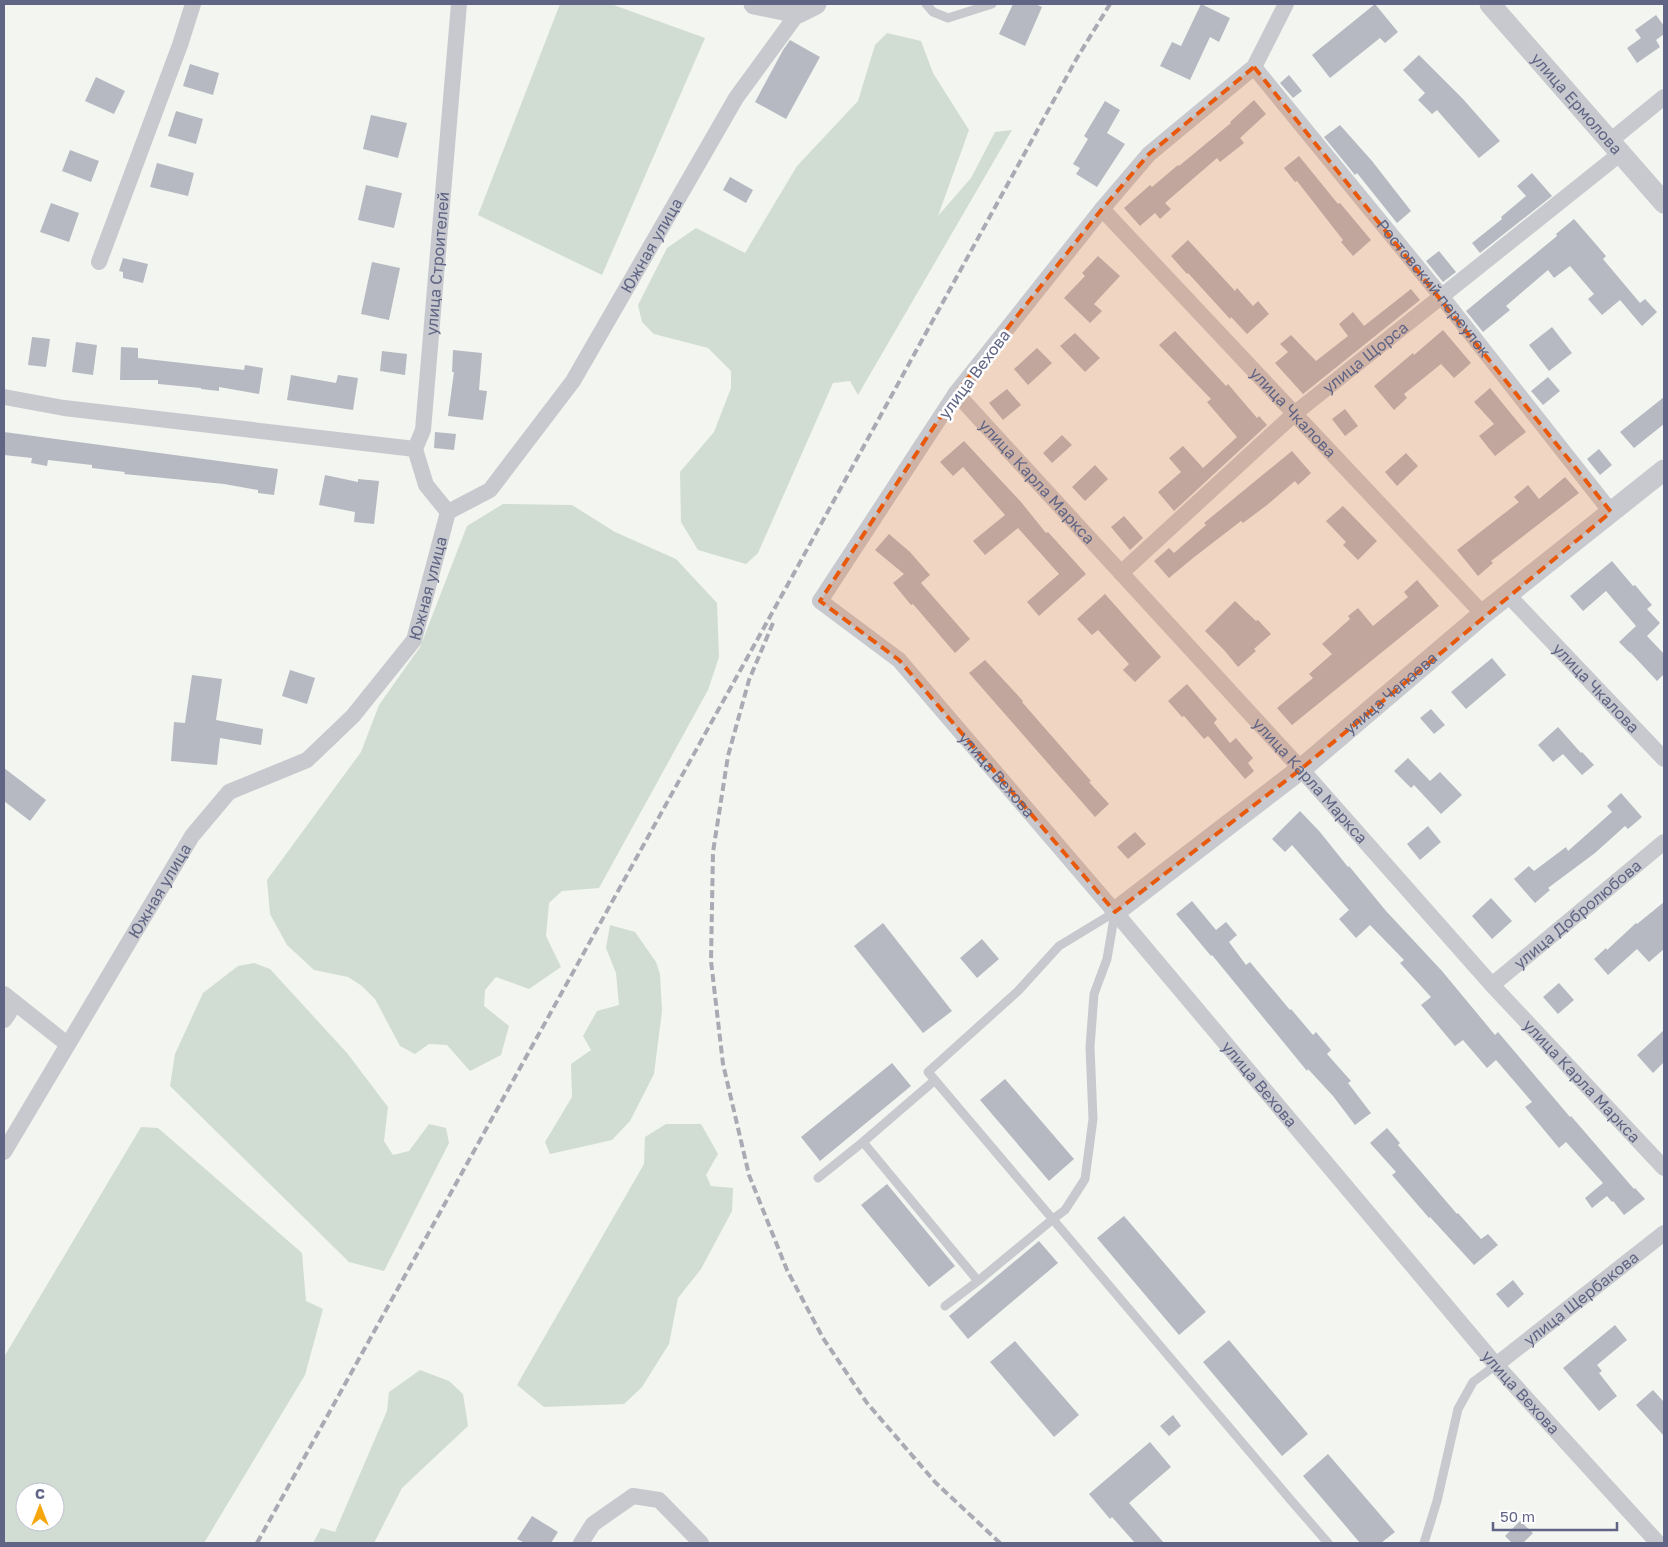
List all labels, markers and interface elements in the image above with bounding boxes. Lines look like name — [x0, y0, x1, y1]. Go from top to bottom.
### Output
street label: улица Ермолова — [1527, 48, 1627, 158]
street label: улица Строителей — [421, 191, 453, 336]
street label: Южная улица — [616, 194, 686, 297]
street label: Ростовский переулок — [1373, 215, 1495, 361]
street label: улица Щорса — [1318, 317, 1412, 397]
street label: улица Вехова — [934, 325, 1014, 423]
street label: улица Чкалова — [1246, 363, 1340, 462]
street label: улица Карла Маркса — [975, 415, 1099, 548]
street label: Южная улица — [404, 534, 451, 643]
street label: улица Чкалова — [1549, 639, 1644, 737]
street label: улица Чапаева — [1339, 647, 1441, 738]
street label: улица Карла Маркса — [1249, 713, 1372, 848]
street label: улица Вехова — [955, 727, 1039, 821]
street label: Южная улица — [124, 840, 195, 942]
street label: улица Добролюбова — [1509, 855, 1645, 973]
street label: улица Карла Маркса — [1519, 1015, 1645, 1147]
street label: улица Вехова — [1218, 1037, 1302, 1131]
street label: улица Щербакова — [1519, 1247, 1643, 1350]
street label: улица Вехова — [1478, 1346, 1564, 1438]
north arrow — [15, 1482, 65, 1532]
text: С — [35, 1485, 45, 1502]
scale bar — [1493, 1500, 1617, 1532]
text: 50 m — [1500, 1507, 1535, 1525]

